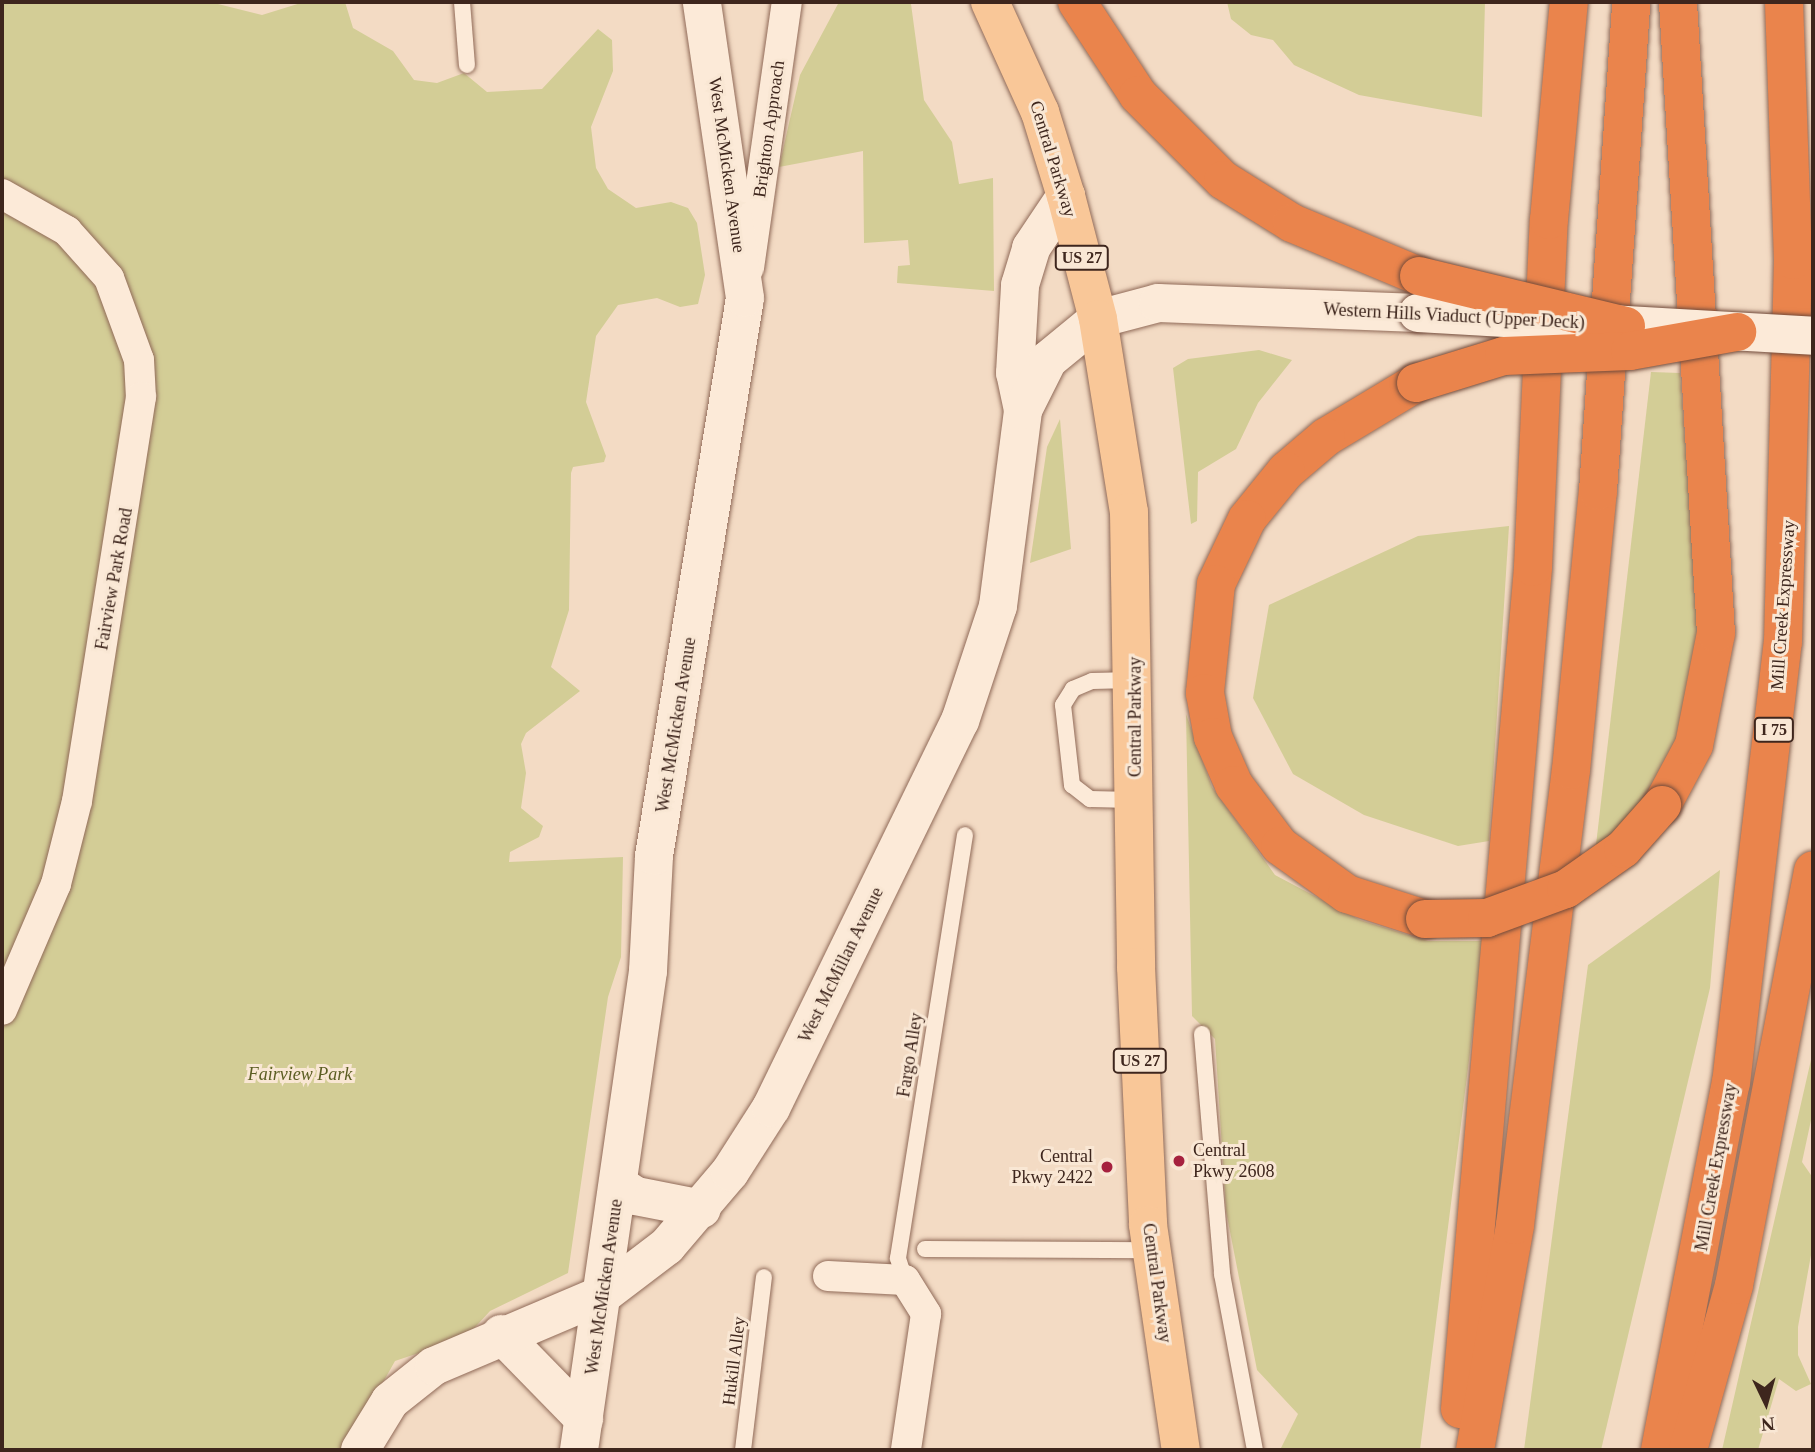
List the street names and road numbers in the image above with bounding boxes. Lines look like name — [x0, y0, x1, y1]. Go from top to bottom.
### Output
street label: Brighton Approach — [749, 58, 789, 200]
street label: West McMicken Avenue — [704, 75, 750, 255]
street label: Central Parkway — [1025, 98, 1081, 220]
road number: US 27 — [1054, 246, 1110, 270]
street label: Western Hills Viaduct (Upper Deck) — [1322, 298, 1586, 334]
street label: Fairview Park Road — [91, 506, 137, 652]
street label: Mill Creek Expressway — [1766, 519, 1800, 691]
street label: West McMicken Avenue — [651, 635, 701, 815]
street label: Central Parkway — [1124, 657, 1146, 777]
road number: I 75 — [1753, 718, 1795, 743]
street label: West McMillan Avenue — [794, 883, 888, 1047]
street label: Fargo Alley — [893, 1011, 927, 1099]
road number: US 27 — [1112, 1049, 1168, 1074]
street label: Mill Creek Expressway — [1691, 1081, 1741, 1253]
street label: West McMicken Avenue — [581, 1197, 627, 1377]
street label: Central Parkway — [1138, 1222, 1176, 1344]
street label: Hukill Alley — [718, 1315, 750, 1407]

